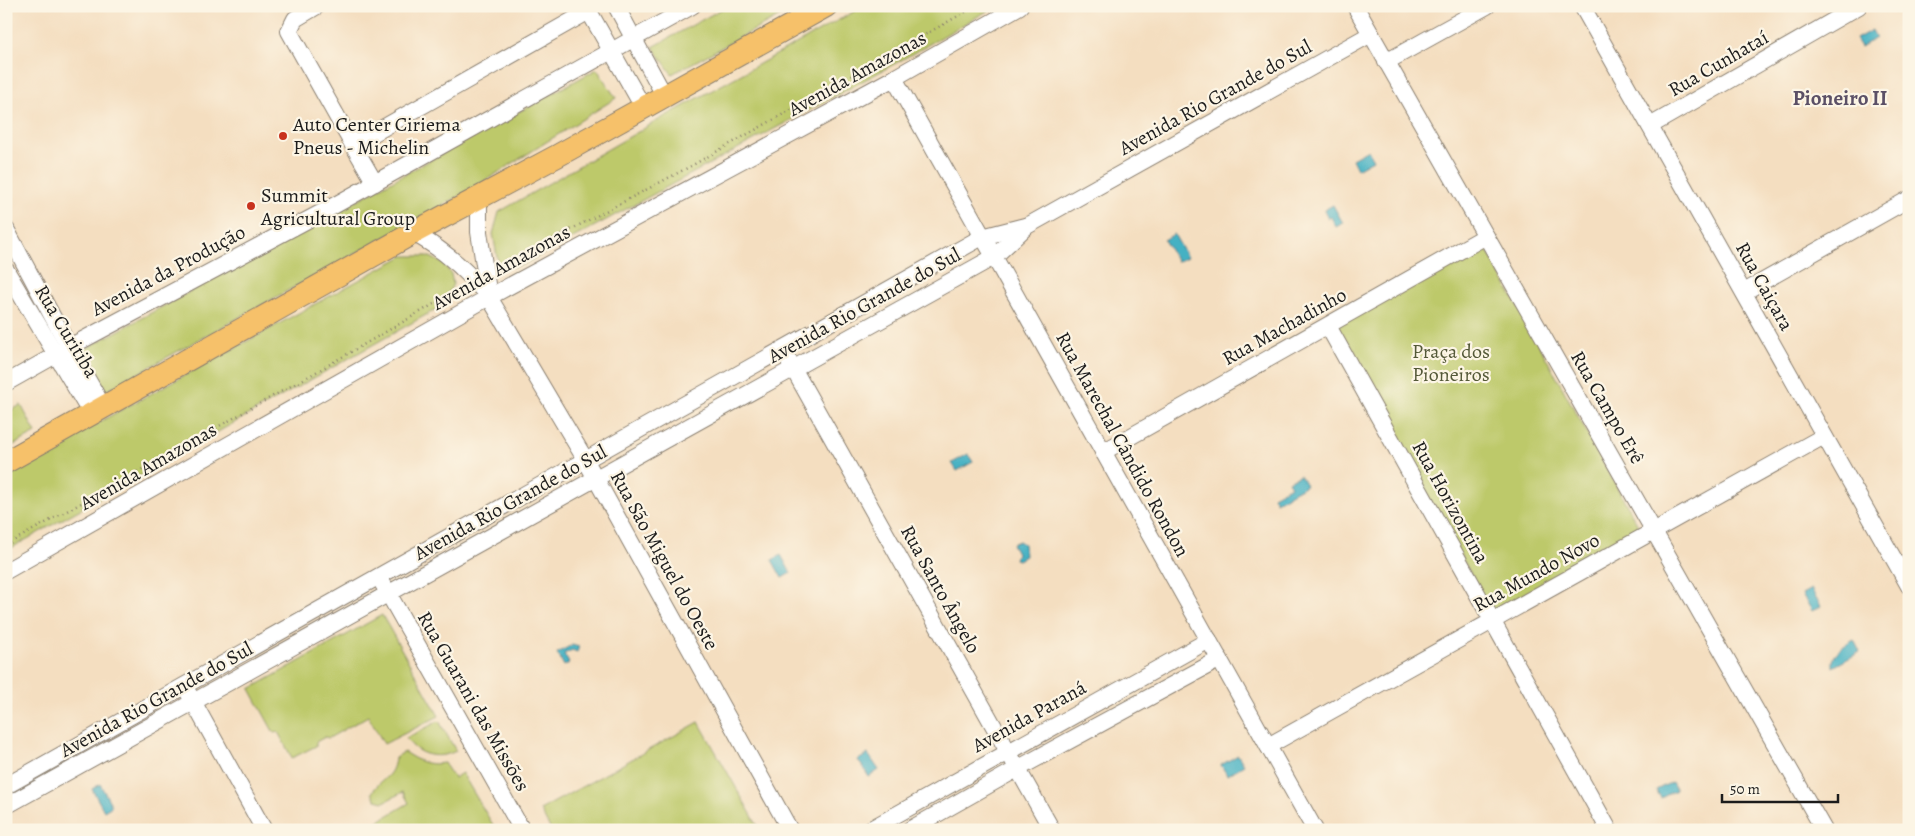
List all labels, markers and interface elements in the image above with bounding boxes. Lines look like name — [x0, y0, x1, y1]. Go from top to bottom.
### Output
street label: Avenida Amazonas — [782, 24, 931, 123]
street label: Rua Cunhataí — [1663, 24, 1773, 103]
street label: Avenida Rio Grande do Sul — [1113, 33, 1316, 162]
district label: Pioneiro II — [1793, 84, 1887, 112]
place label: Auto Center Ciriema Pneus - Michelin — [292, 111, 461, 161]
marker: Auto Center Ciriema Pneus - Michelin — [277, 130, 289, 142]
place label: Summit Agricultural Group — [260, 182, 415, 232]
marker: Summit Agricultural Group — [245, 200, 257, 212]
street label: Avenida da Produção — [86, 218, 250, 323]
street label: Avenida Amazonas — [426, 218, 575, 317]
street label: Rua Caiçara — [1729, 237, 1800, 336]
street label: Avenida Rio Grande do Sul — [762, 241, 965, 370]
street label: Rua Curitiba — [28, 280, 105, 383]
street label: Rua Machadinho — [1217, 281, 1351, 372]
street label: Rua Marechal Cândido Rondon — [1049, 327, 1196, 562]
park label: Praça dos Pioneiros — [1412, 338, 1490, 388]
street label: Rua Campo Erê — [1564, 346, 1651, 469]
street label: Avenida Amazonas — [74, 416, 222, 517]
street label: Rua Horizontina — [1406, 436, 1496, 569]
street label: Avenida Rio Grande do Sul — [408, 438, 611, 567]
street label: Rua São Miguel do Oeste — [604, 466, 725, 655]
street label: Rua Santo Ângelo — [894, 520, 987, 658]
street label: Rua Mundo Novo — [1468, 526, 1604, 618]
street label: Rua Guarani das Missões — [411, 606, 536, 796]
street label: Avenida Rio Grande do Sul — [54, 635, 257, 764]
street label: Avenida Paraná — [967, 674, 1092, 759]
scale bar — [1722, 771, 1839, 803]
text: 50 m — [1730, 779, 1760, 799]

